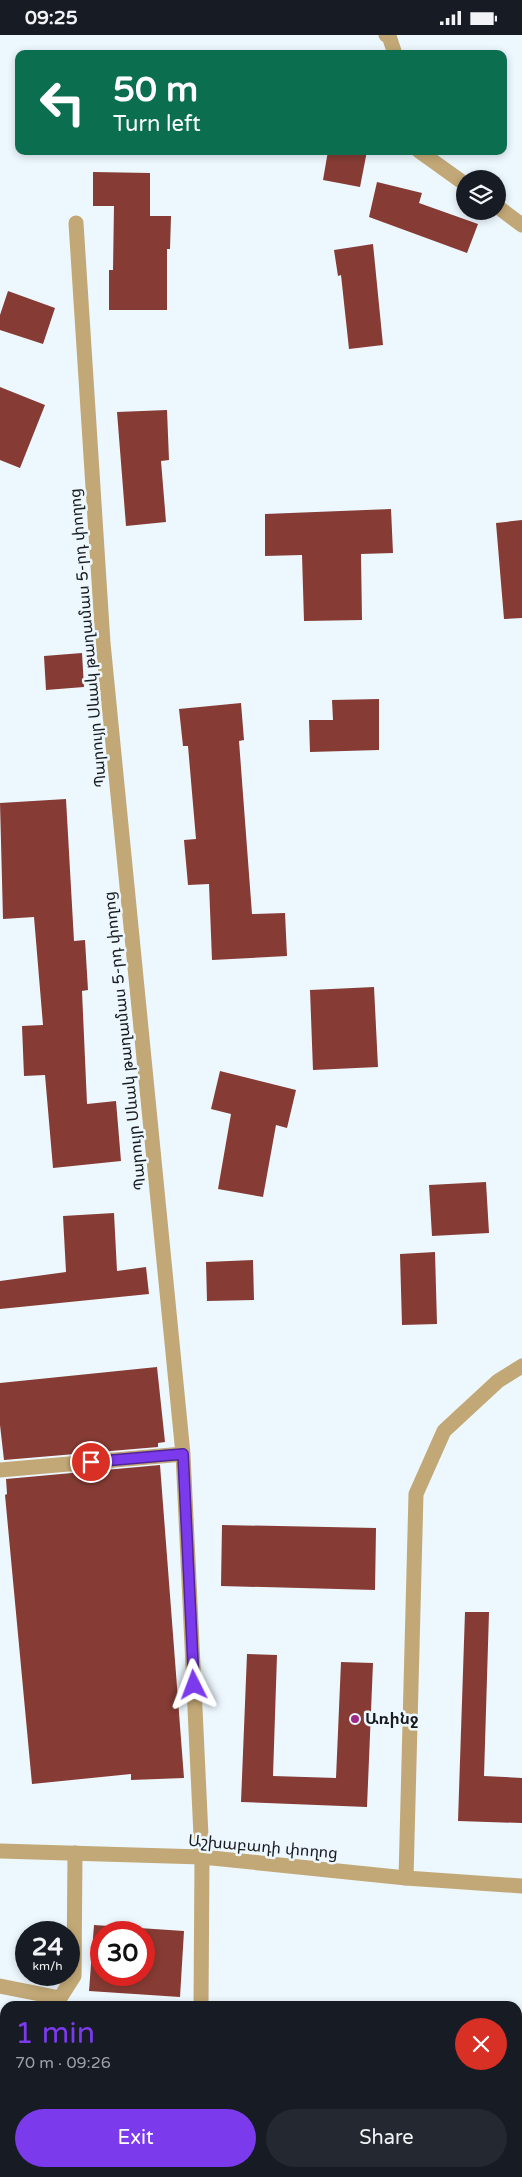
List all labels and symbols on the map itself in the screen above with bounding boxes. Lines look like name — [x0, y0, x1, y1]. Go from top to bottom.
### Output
street label: Պարույր Սևակ թաղամաս 5-րդ փողոց — [65, 487, 111, 789]
street label: Պարույր Սևակ թաղամաս 5-րդ փողոց — [99, 890, 151, 1192]
pin — [70, 1441, 112, 1483]
position arrow — [167, 1658, 219, 1710]
place label: Առինջ — [365, 1709, 419, 1729]
marker: Առինջ — [349, 1713, 361, 1725]
street label: Աշխաբադի փողոց — [187, 1830, 339, 1864]
speed limit sign: 30 — [90, 1921, 155, 1986]

